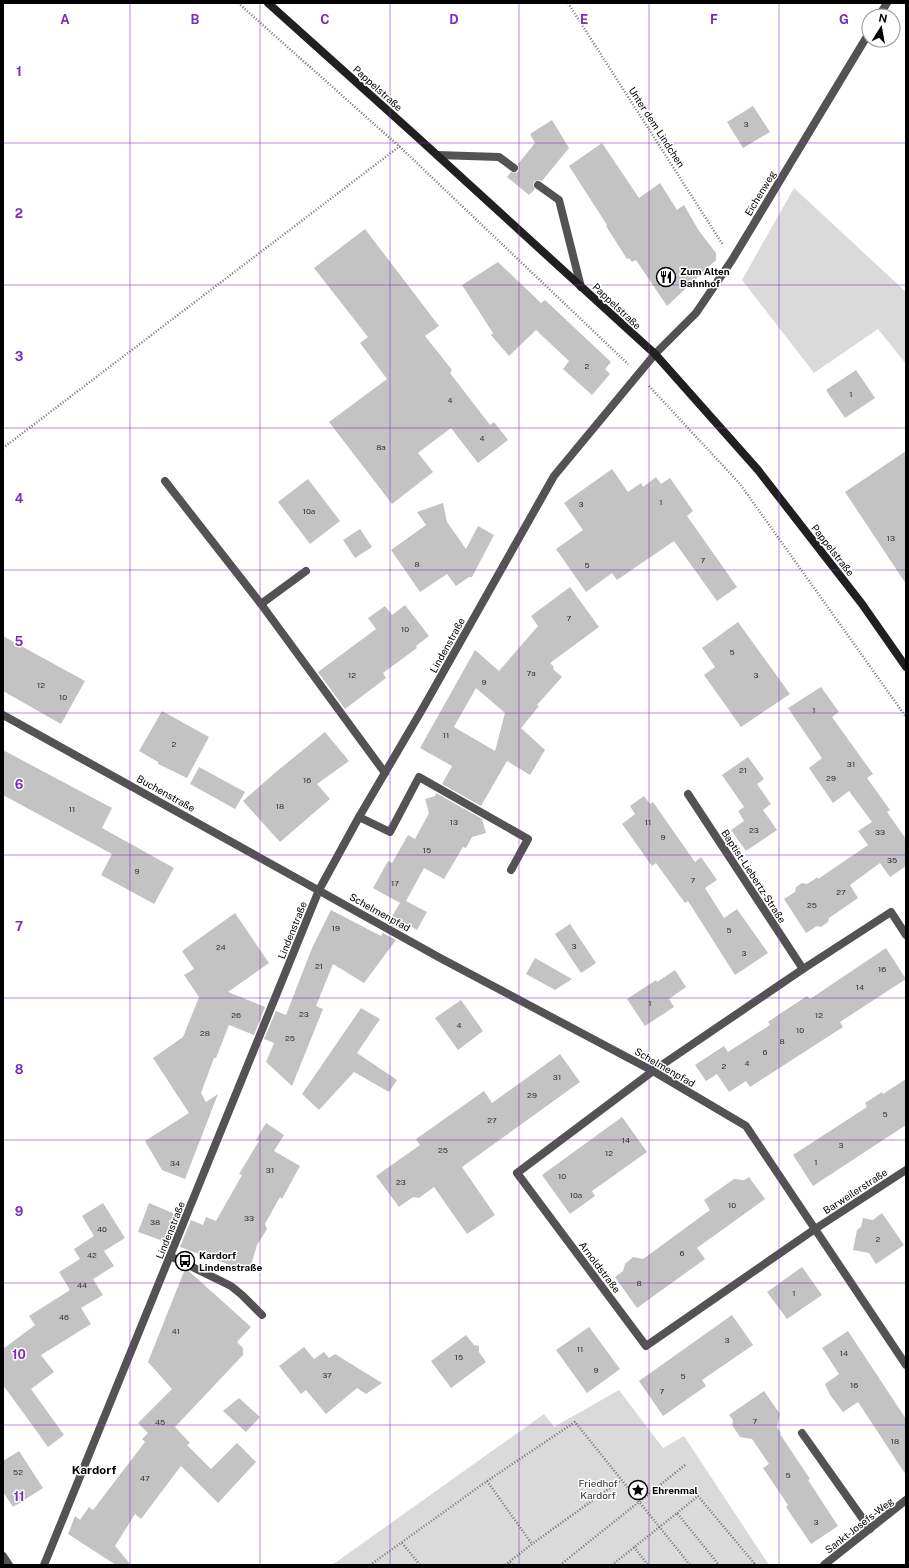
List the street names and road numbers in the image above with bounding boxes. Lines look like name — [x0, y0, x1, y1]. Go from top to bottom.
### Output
street label: Pappelstraße — [351, 63, 405, 113]
street label: Unter dem Lindchen — [626, 85, 688, 170]
street label: Eichenweg — [742, 168, 778, 218]
street label: Pappelstraße — [590, 280, 644, 332]
street label: Pappelstraße — [809, 522, 857, 578]
street label: Lindenstraße — [427, 615, 467, 675]
street label: Buchenstraße — [135, 772, 197, 814]
street label: Baptist-Liebertz-Straße — [719, 827, 789, 925]
street label: Schelmenpfad — [347, 890, 413, 934]
street label: Lindenstraße — [275, 899, 309, 961]
street label: Schelmenpfad — [633, 1045, 697, 1089]
street label: Barweilerstraße — [821, 1166, 890, 1216]
street label: Lindenstraße — [153, 1199, 187, 1261]
street label: Arnoldstraße — [577, 1239, 623, 1295]
street label: Sankt-Josefs-Weg — [822, 1494, 896, 1556]

